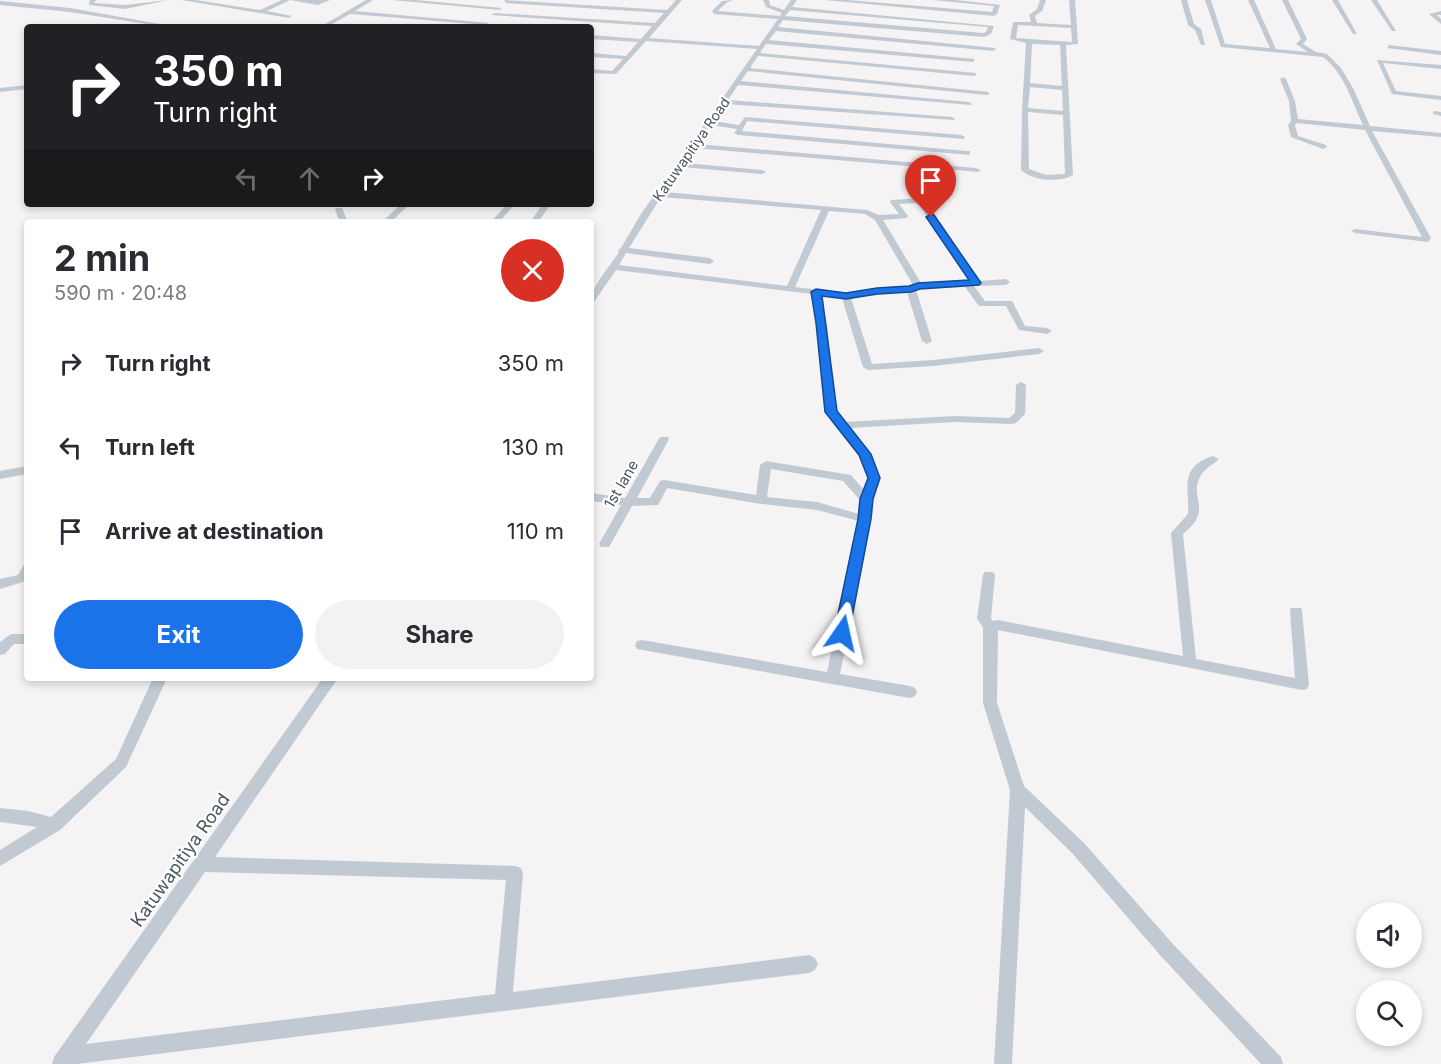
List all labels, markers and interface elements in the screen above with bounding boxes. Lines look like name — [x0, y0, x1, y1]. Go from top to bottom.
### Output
text: 350 m — [153, 45, 284, 96]
icon: right — [54, 48, 132, 126]
street label: Katuwapitiya Road — [649, 94, 733, 204]
text: Turn right — [153, 96, 277, 129]
pin — [905, 155, 956, 217]
icon: left — [230, 162, 263, 195]
icon: ahead — [293, 162, 326, 195]
icon: right — [356, 162, 389, 195]
icon: arrive — [914, 164, 947, 197]
text: 2 min — [54, 236, 150, 280]
button: close — [501, 239, 564, 302]
text: 590 m · 20:48 — [54, 281, 187, 305]
icon: right — [54, 347, 87, 380]
text: Turn right — [105, 350, 211, 376]
text: 350 m — [498, 350, 564, 376]
icon: left — [54, 431, 87, 464]
text: Turn left — [105, 434, 195, 460]
text: 130 m — [502, 434, 564, 460]
street label: 1st lane — [600, 456, 642, 512]
icon: arrive — [54, 515, 87, 548]
text: Arrive at destination — [105, 518, 324, 544]
text: 110 m — [507, 518, 564, 544]
button: Exit — [54, 600, 303, 669]
button: Share — [315, 600, 564, 669]
position arrow — [810, 601, 874, 665]
street label: Katuwapitiya Road — [126, 789, 234, 931]
map controls — [1356, 902, 1422, 1046]
button: sound — [1356, 902, 1422, 968]
button: search — [1356, 980, 1422, 1046]

